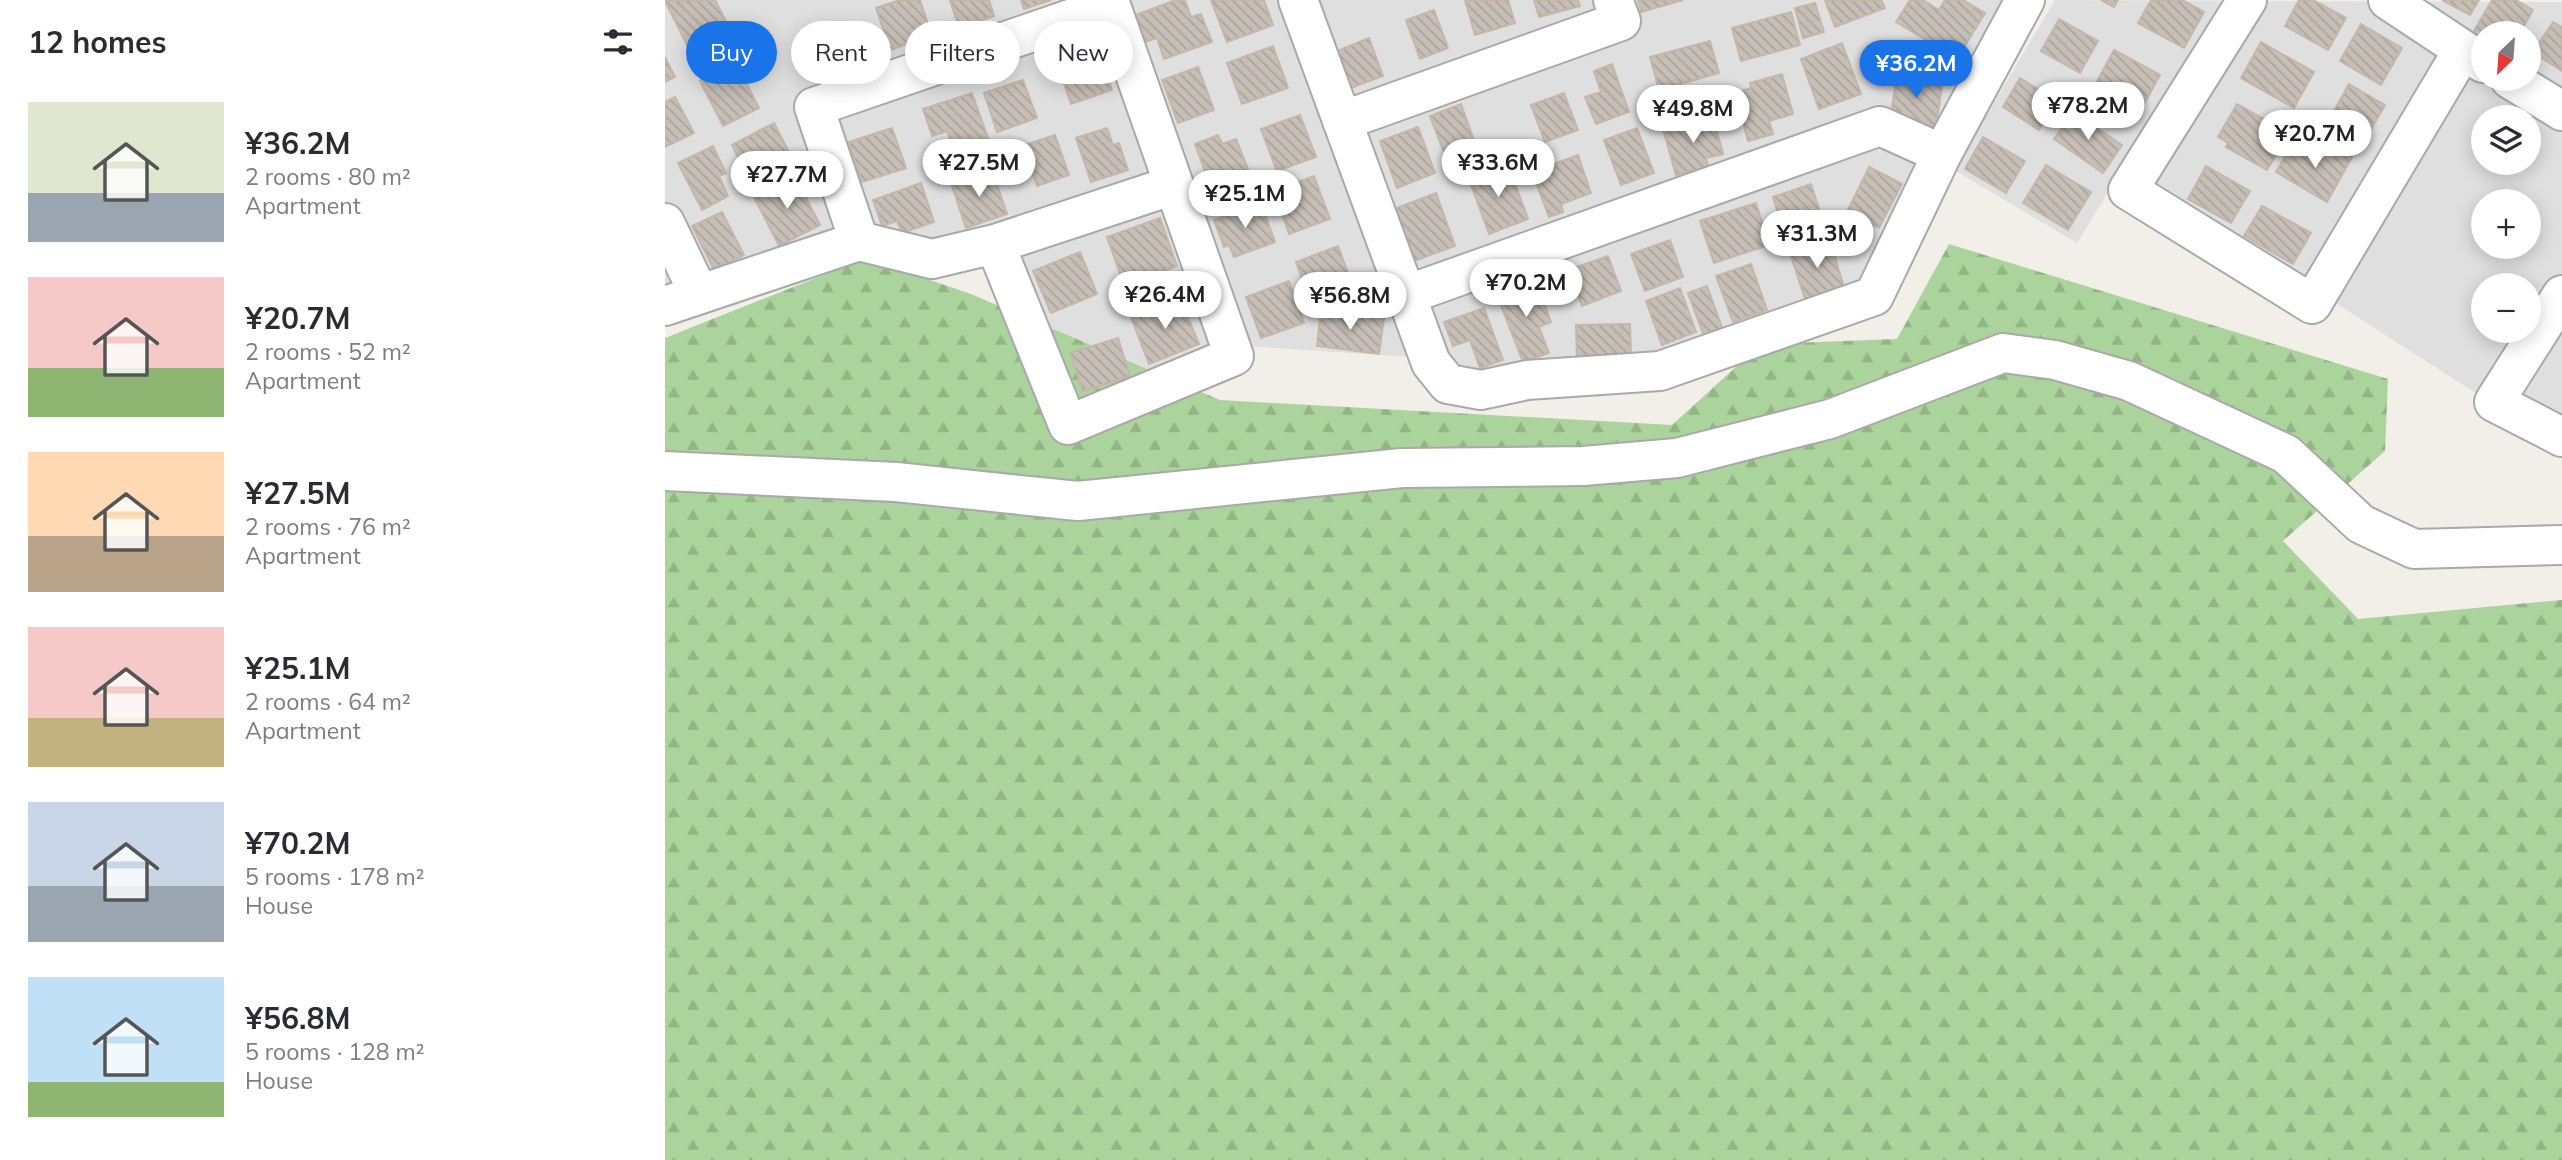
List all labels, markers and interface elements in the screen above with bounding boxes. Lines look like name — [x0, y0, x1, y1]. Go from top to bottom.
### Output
chip: Buy — [686, 21, 777, 84]
chip: Rent — [791, 21, 891, 84]
chip: Filters — [905, 21, 1020, 84]
chip: New — [1034, 21, 1133, 84]
north arrow — [2471, 21, 2541, 91]
map controls — [2471, 21, 2541, 343]
text: 12 homes — [28, 23, 167, 61]
icon: filters — [599, 23, 637, 61]
pin: ¥36.2M — [1859, 41, 1973, 100]
text: ¥36.2M — [1876, 48, 1956, 77]
pin: ¥78.2M — [2031, 82, 2145, 142]
pin: ¥49.8M — [1636, 86, 1750, 145]
text: ¥78.2M — [2048, 90, 2128, 119]
text: ¥49.8M — [1653, 93, 1733, 122]
button: layers — [2471, 105, 2541, 175]
pin: ¥20.7M — [2258, 110, 2372, 170]
text: ¥20.7M — [2275, 118, 2355, 147]
text: ¥36.2M — [245, 124, 351, 162]
icon: home — [84, 130, 168, 214]
pin: ¥27.5M — [922, 140, 1036, 199]
pin: ¥33.6M — [1441, 140, 1555, 199]
text: ¥27.5M — [939, 147, 1019, 176]
text: ¥33.6M — [1458, 147, 1538, 176]
pin: ¥27.7M — [730, 152, 844, 211]
text: ¥27.7M — [747, 159, 827, 188]
text: 2 rooms · 80 m² — [245, 162, 411, 191]
pin: ¥25.1M — [1188, 170, 1302, 230]
text: ¥25.1M — [1205, 178, 1285, 207]
button: + — [2471, 189, 2541, 259]
text: Apartment — [245, 191, 361, 220]
pin: ¥31.3M — [1760, 210, 1874, 270]
text: ¥31.3M — [1777, 218, 1857, 247]
pin: ¥70.2M — [1469, 260, 1583, 319]
text: ¥70.2M — [1486, 267, 1566, 296]
pin: ¥26.4M — [1108, 272, 1222, 331]
pin: ¥56.8M — [1293, 272, 1407, 332]
button: − — [2471, 273, 2541, 343]
text: ¥26.4M — [1125, 279, 1205, 308]
text: ¥56.8M — [1310, 280, 1390, 309]
text: ¥20.7M — [245, 299, 351, 337]
icon: home — [84, 305, 168, 389]
text: 2 rooms · 52 m² — [245, 337, 411, 366]
text: Apartment — [245, 366, 361, 395]
text: ¥27.5M — [245, 474, 351, 512]
icon: home — [84, 480, 168, 564]
text: 2 rooms · 76 m² — [245, 512, 411, 541]
text: Apartment — [245, 541, 361, 570]
text: ¥25.1M — [245, 649, 351, 687]
icon: home — [84, 655, 168, 739]
text: 2 rooms · 64 m² — [245, 687, 411, 716]
text: Apartment — [245, 716, 361, 745]
text: ¥70.2M — [245, 824, 351, 862]
icon: home — [84, 830, 168, 914]
text: 5 rooms · 178 m² — [245, 862, 425, 891]
text: House — [245, 891, 313, 920]
text: ¥56.8M — [245, 999, 351, 1037]
icon: home — [84, 1005, 168, 1089]
text: 5 rooms · 128 m² — [245, 1037, 425, 1066]
text: House — [245, 1066, 313, 1095]

